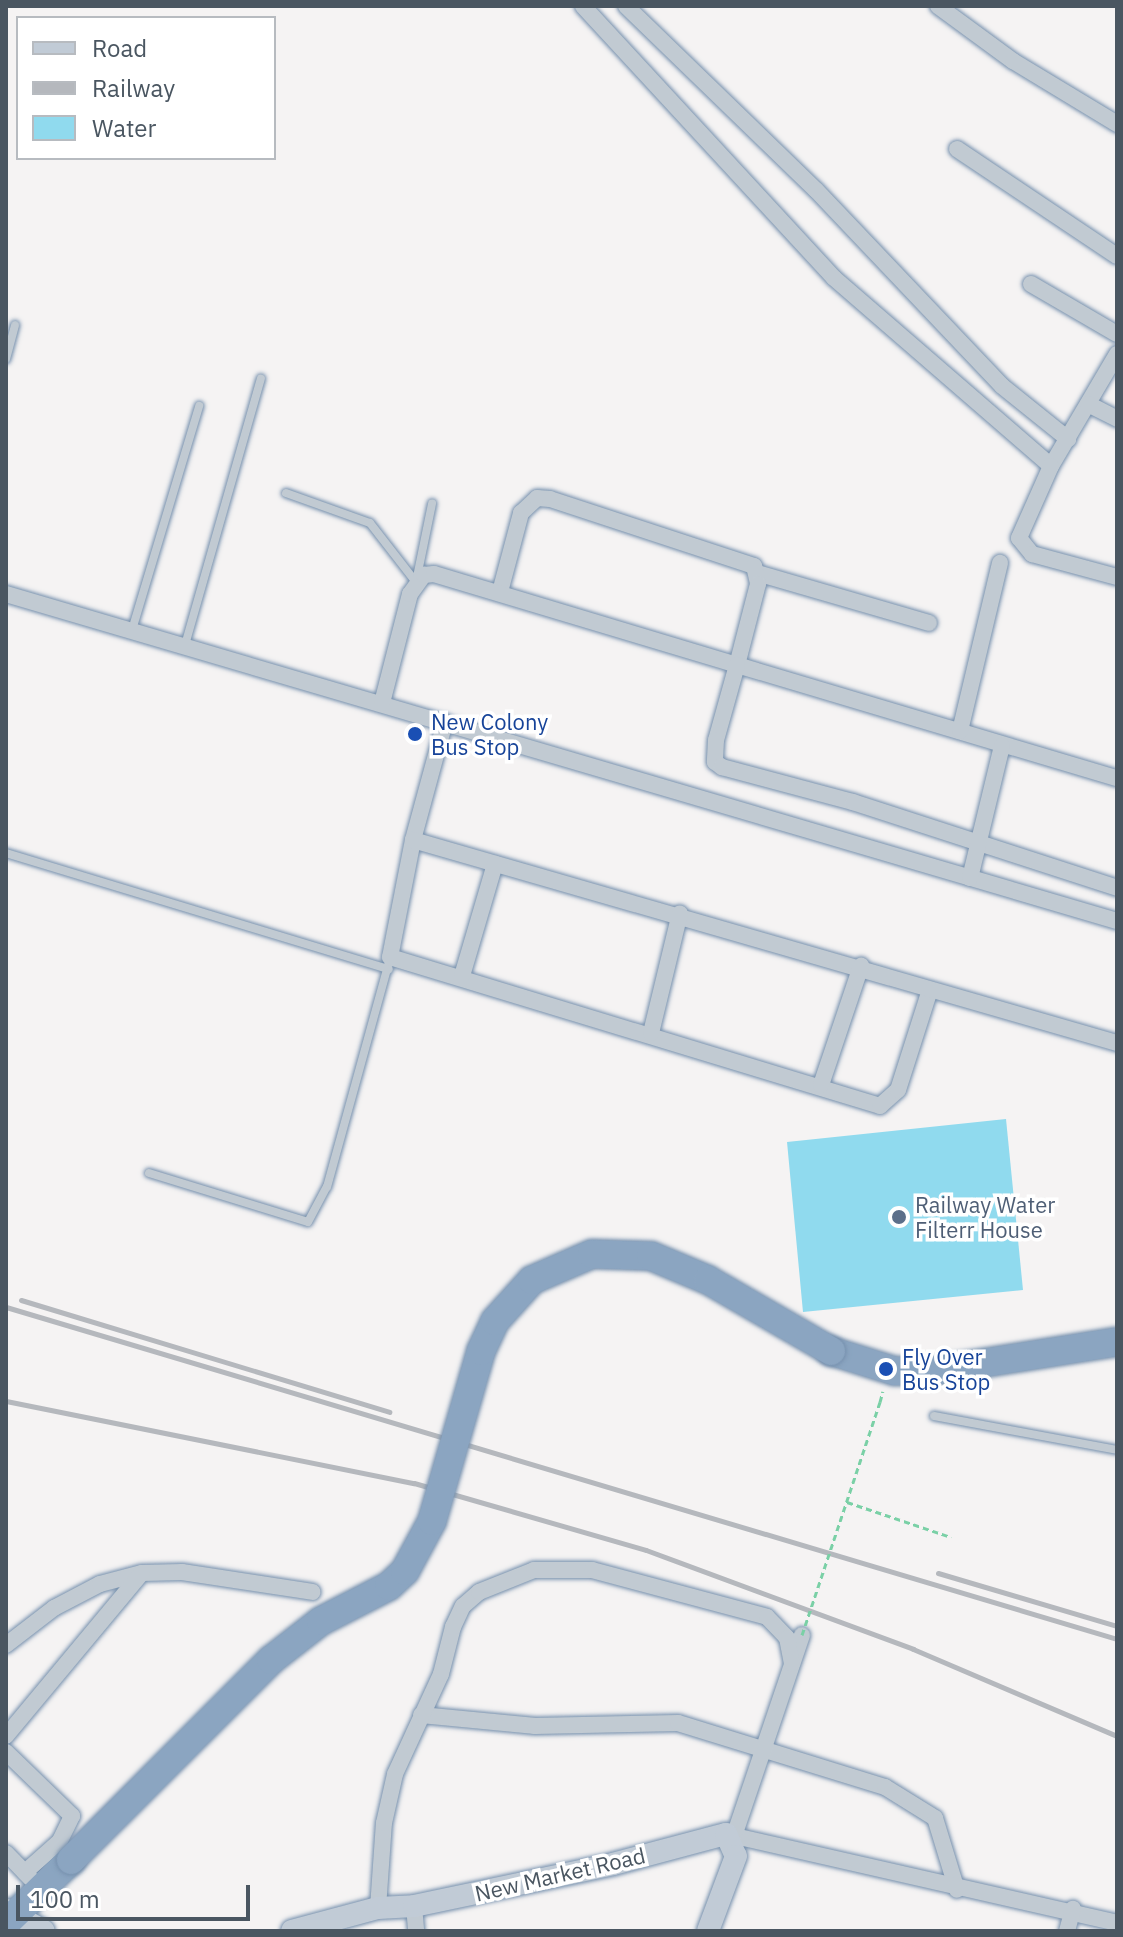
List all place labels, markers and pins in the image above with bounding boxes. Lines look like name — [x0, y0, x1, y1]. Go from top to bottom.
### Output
place label: New Colony Bus Stop — [431, 708, 548, 760]
marker: New Colony Bus Stop — [406, 725, 424, 743]
place label: Railway Water Filterr House — [915, 1191, 1055, 1242]
marker: Railway Water Filterr House — [890, 1208, 908, 1226]
place label: Fly Over Bus Stop — [902, 1343, 990, 1394]
marker: Fly Over Bus Stop — [877, 1360, 895, 1378]

